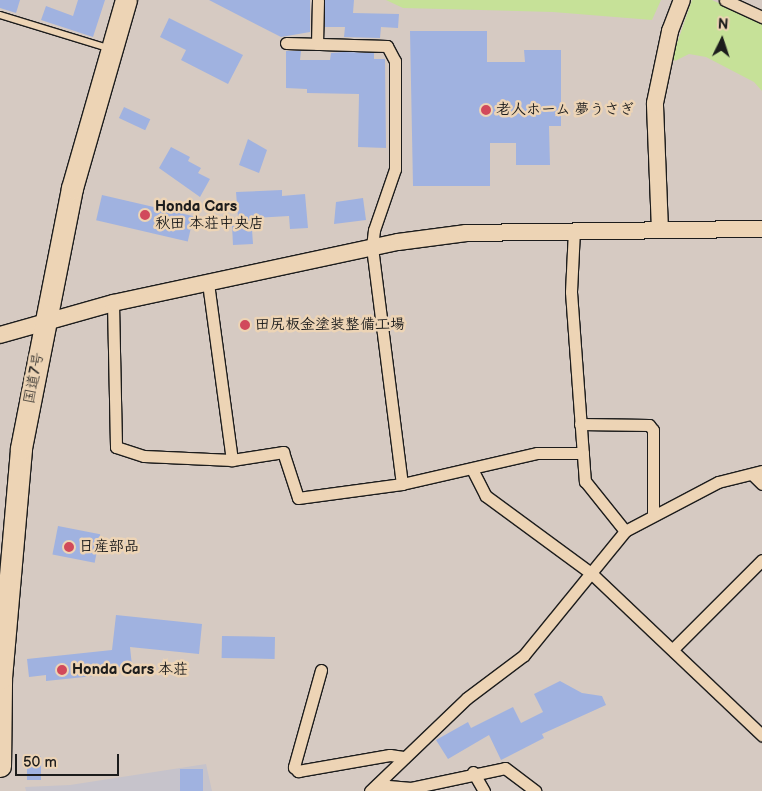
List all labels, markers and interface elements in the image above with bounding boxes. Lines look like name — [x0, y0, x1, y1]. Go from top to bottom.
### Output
north arrow — [697, 15, 747, 65]
text: N — [717, 16, 729, 33]
place label: 老人ホーム 夢うさぎ — [496, 101, 635, 119]
marker: 老人ホーム 夢うさぎ — [480, 104, 492, 116]
place label: Honda Cars 秋田 本荘中央店 — [155, 197, 264, 232]
marker: Honda Cars 秋田 本荘中央店 — [139, 209, 151, 221]
place label: 田尻板金塗装整備工場 — [255, 316, 405, 334]
marker: 田尻板金塗装整備工場 — [239, 319, 251, 331]
street label: 国道7号 — [20, 351, 48, 405]
place label: 日産部品 — [79, 538, 139, 556]
marker: 日産部品 — [63, 541, 75, 553]
place label: Honda Cars 本荘 — [72, 661, 188, 679]
marker: Honda Cars 本荘 — [56, 664, 68, 676]
scale bar — [18, 744, 121, 776]
text: 50 m — [23, 753, 57, 772]

